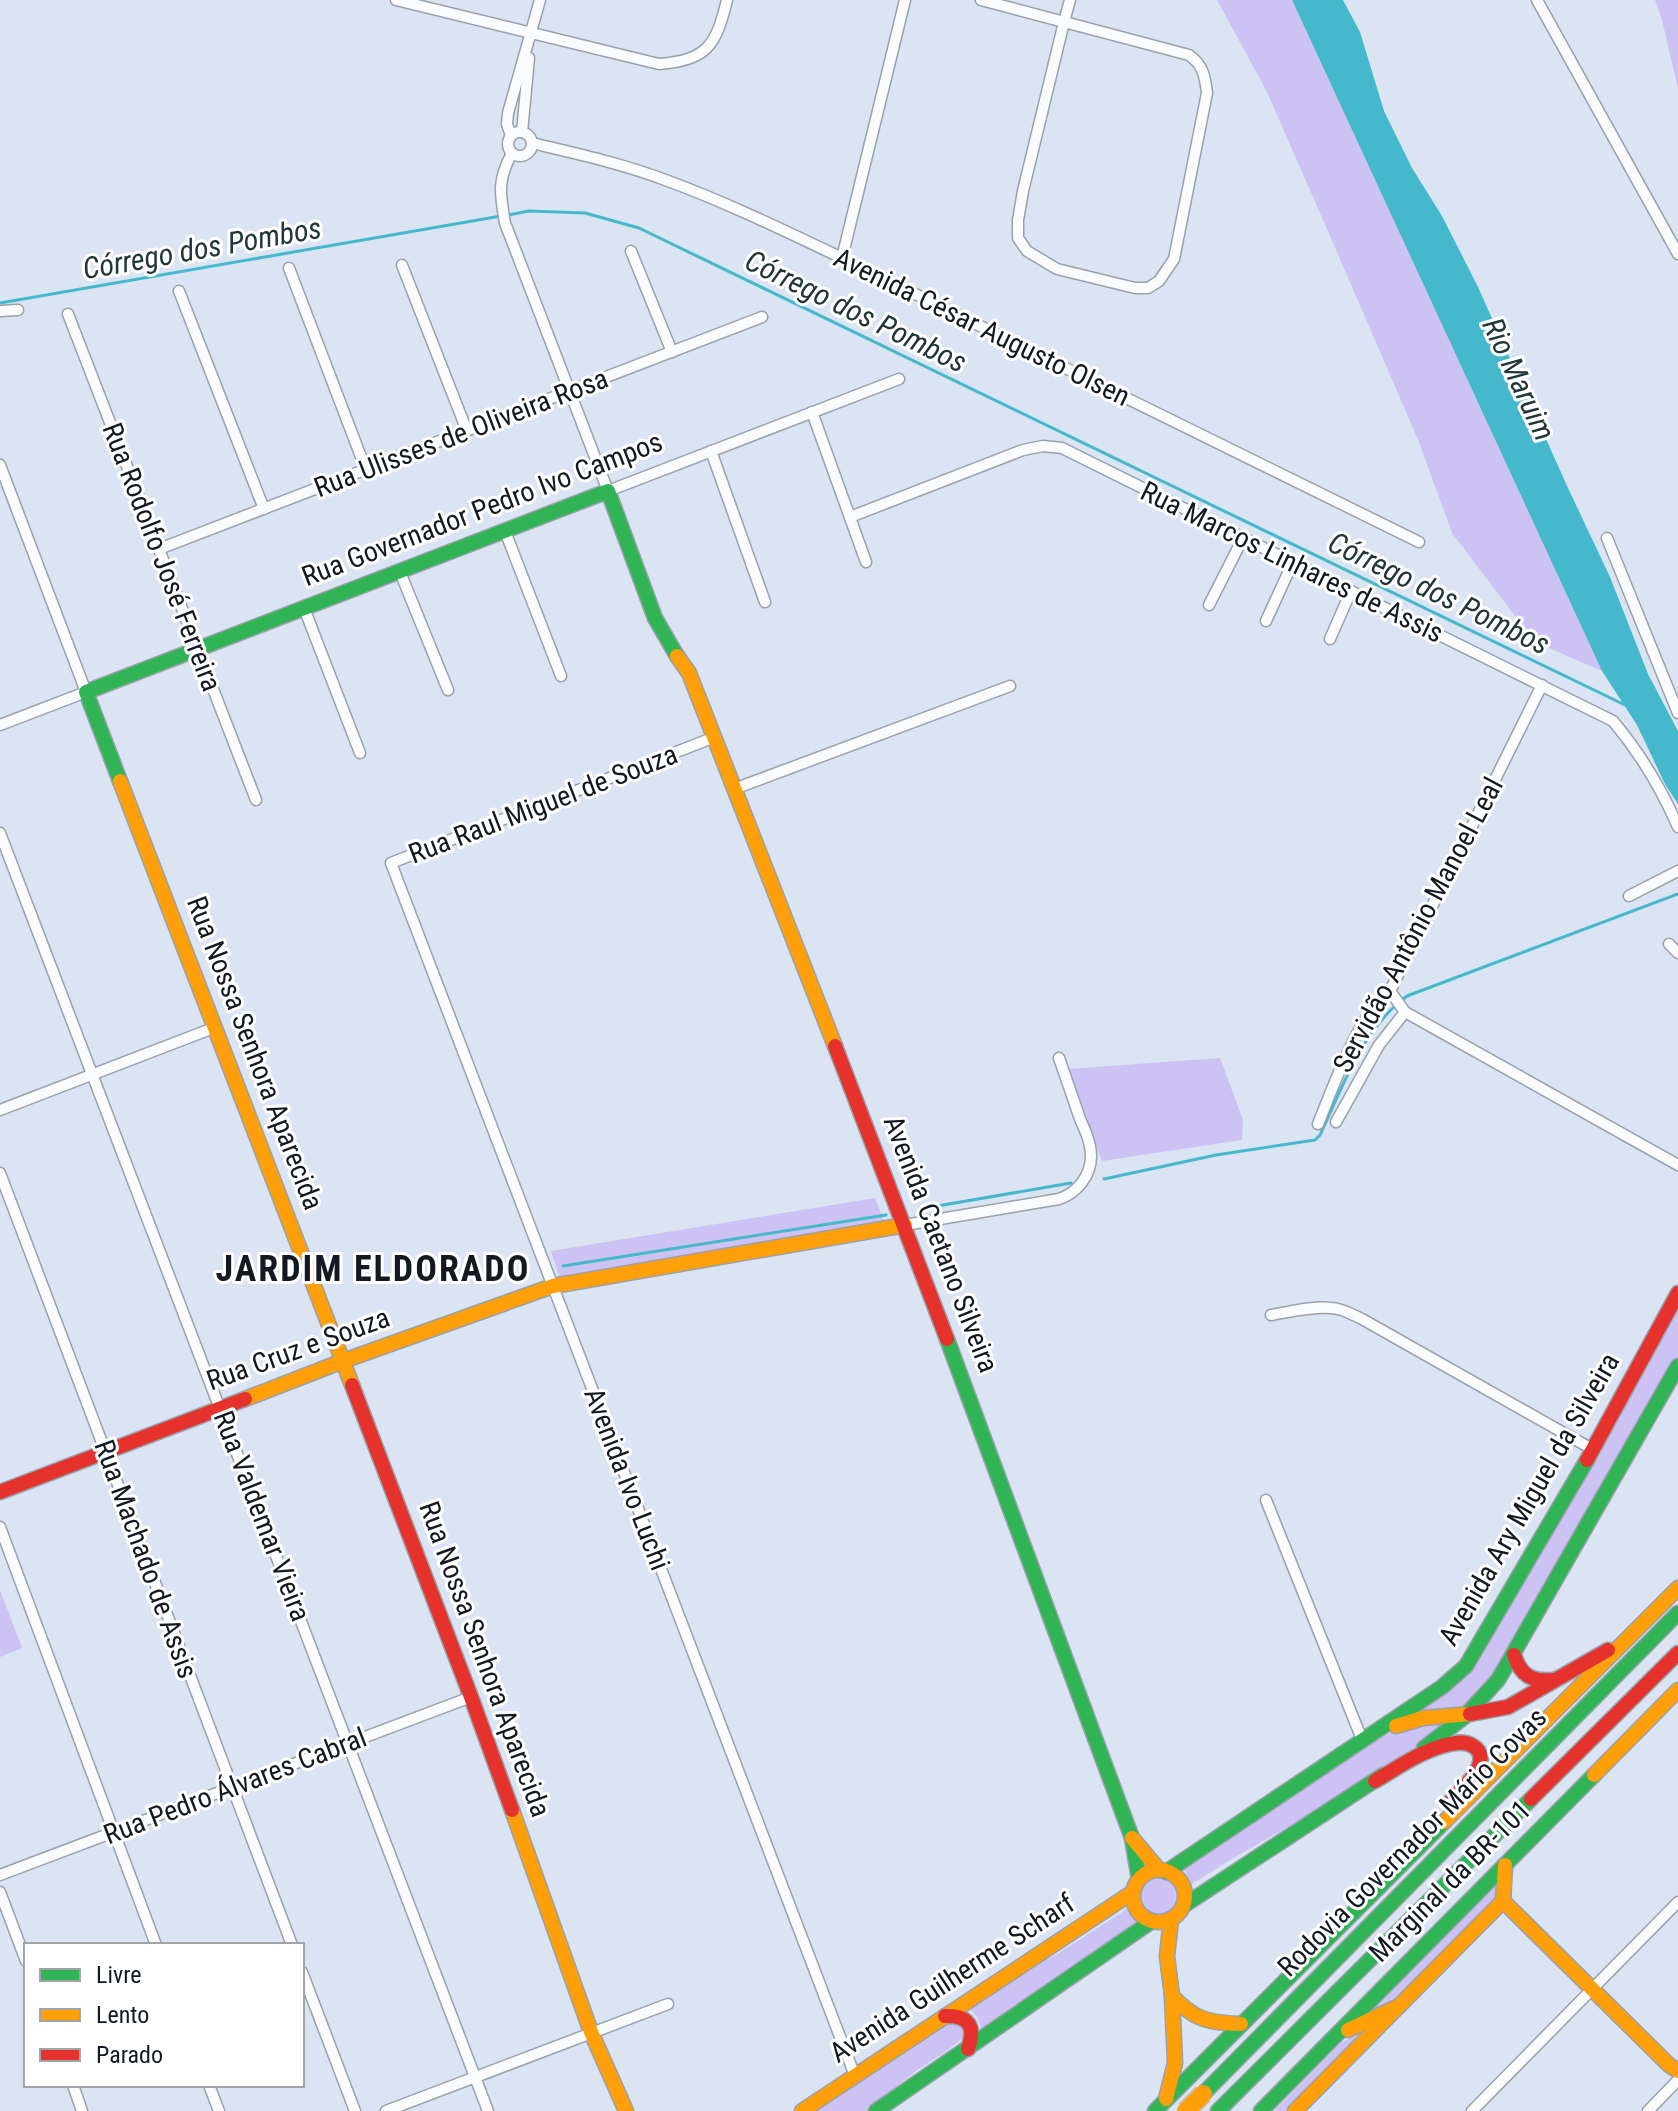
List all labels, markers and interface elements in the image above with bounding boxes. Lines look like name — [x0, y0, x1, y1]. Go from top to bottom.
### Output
water label: Córrego dos Pombos — [80, 210, 324, 286]
street label: Avenida César Augusto Olsen — [829, 241, 1135, 413]
water label: Córrego dos Pombos — [740, 242, 972, 380]
water label: Rio Maruim — [1475, 312, 1563, 446]
street label: Rua Ulisses de Oliveira Rosa — [309, 362, 613, 504]
street label: Rua Rodolfo José Ferreira — [96, 418, 228, 696]
street label: Rua Governador Pedro Ivo Campos — [297, 425, 667, 593]
street label: Rua Marcos Linhares de Assis — [1135, 474, 1449, 650]
water label: Córrego dos Pombos — [1323, 524, 1555, 662]
street label: Rua Raul Miguel de Souza — [404, 738, 682, 870]
street label: Servidão Antônio Manoel Leal — [1326, 772, 1510, 1078]
street label: Rua Nossa Senhora Aparecida — [180, 892, 330, 1214]
street label: Avenida Caetano Silveira — [877, 1111, 1005, 1377]
district label: JARDIM ELDORADO — [216, 1248, 530, 1290]
street label: Rua Cruz e Souza — [202, 1301, 394, 1397]
street label: Avenida Ary Miguel da Silveira — [1432, 1347, 1626, 1651]
street label: Avenida Ivo Luchi — [577, 1383, 677, 1575]
street label: Rua Valdemar Vieira — [207, 1406, 317, 1626]
street label: Rua Machado de Assis — [88, 1435, 204, 1683]
street label: Rua Nossa Senhora Aparecida — [413, 1497, 557, 1821]
street label: Rodovia Governador Mário Covas — [1271, 1701, 1553, 1983]
street label: Rua Pedro Álvares Cabral — [99, 1721, 371, 1851]
street label: Marginal da BR-101 — [1362, 1793, 1538, 1969]
street label: Avenida Guilherme Scharf — [824, 1887, 1081, 2069]
legend — [24, 1943, 304, 2087]
text: Livre — [96, 1961, 142, 1989]
text: Lento — [96, 2001, 149, 2029]
text: Parado — [96, 2041, 163, 2069]

